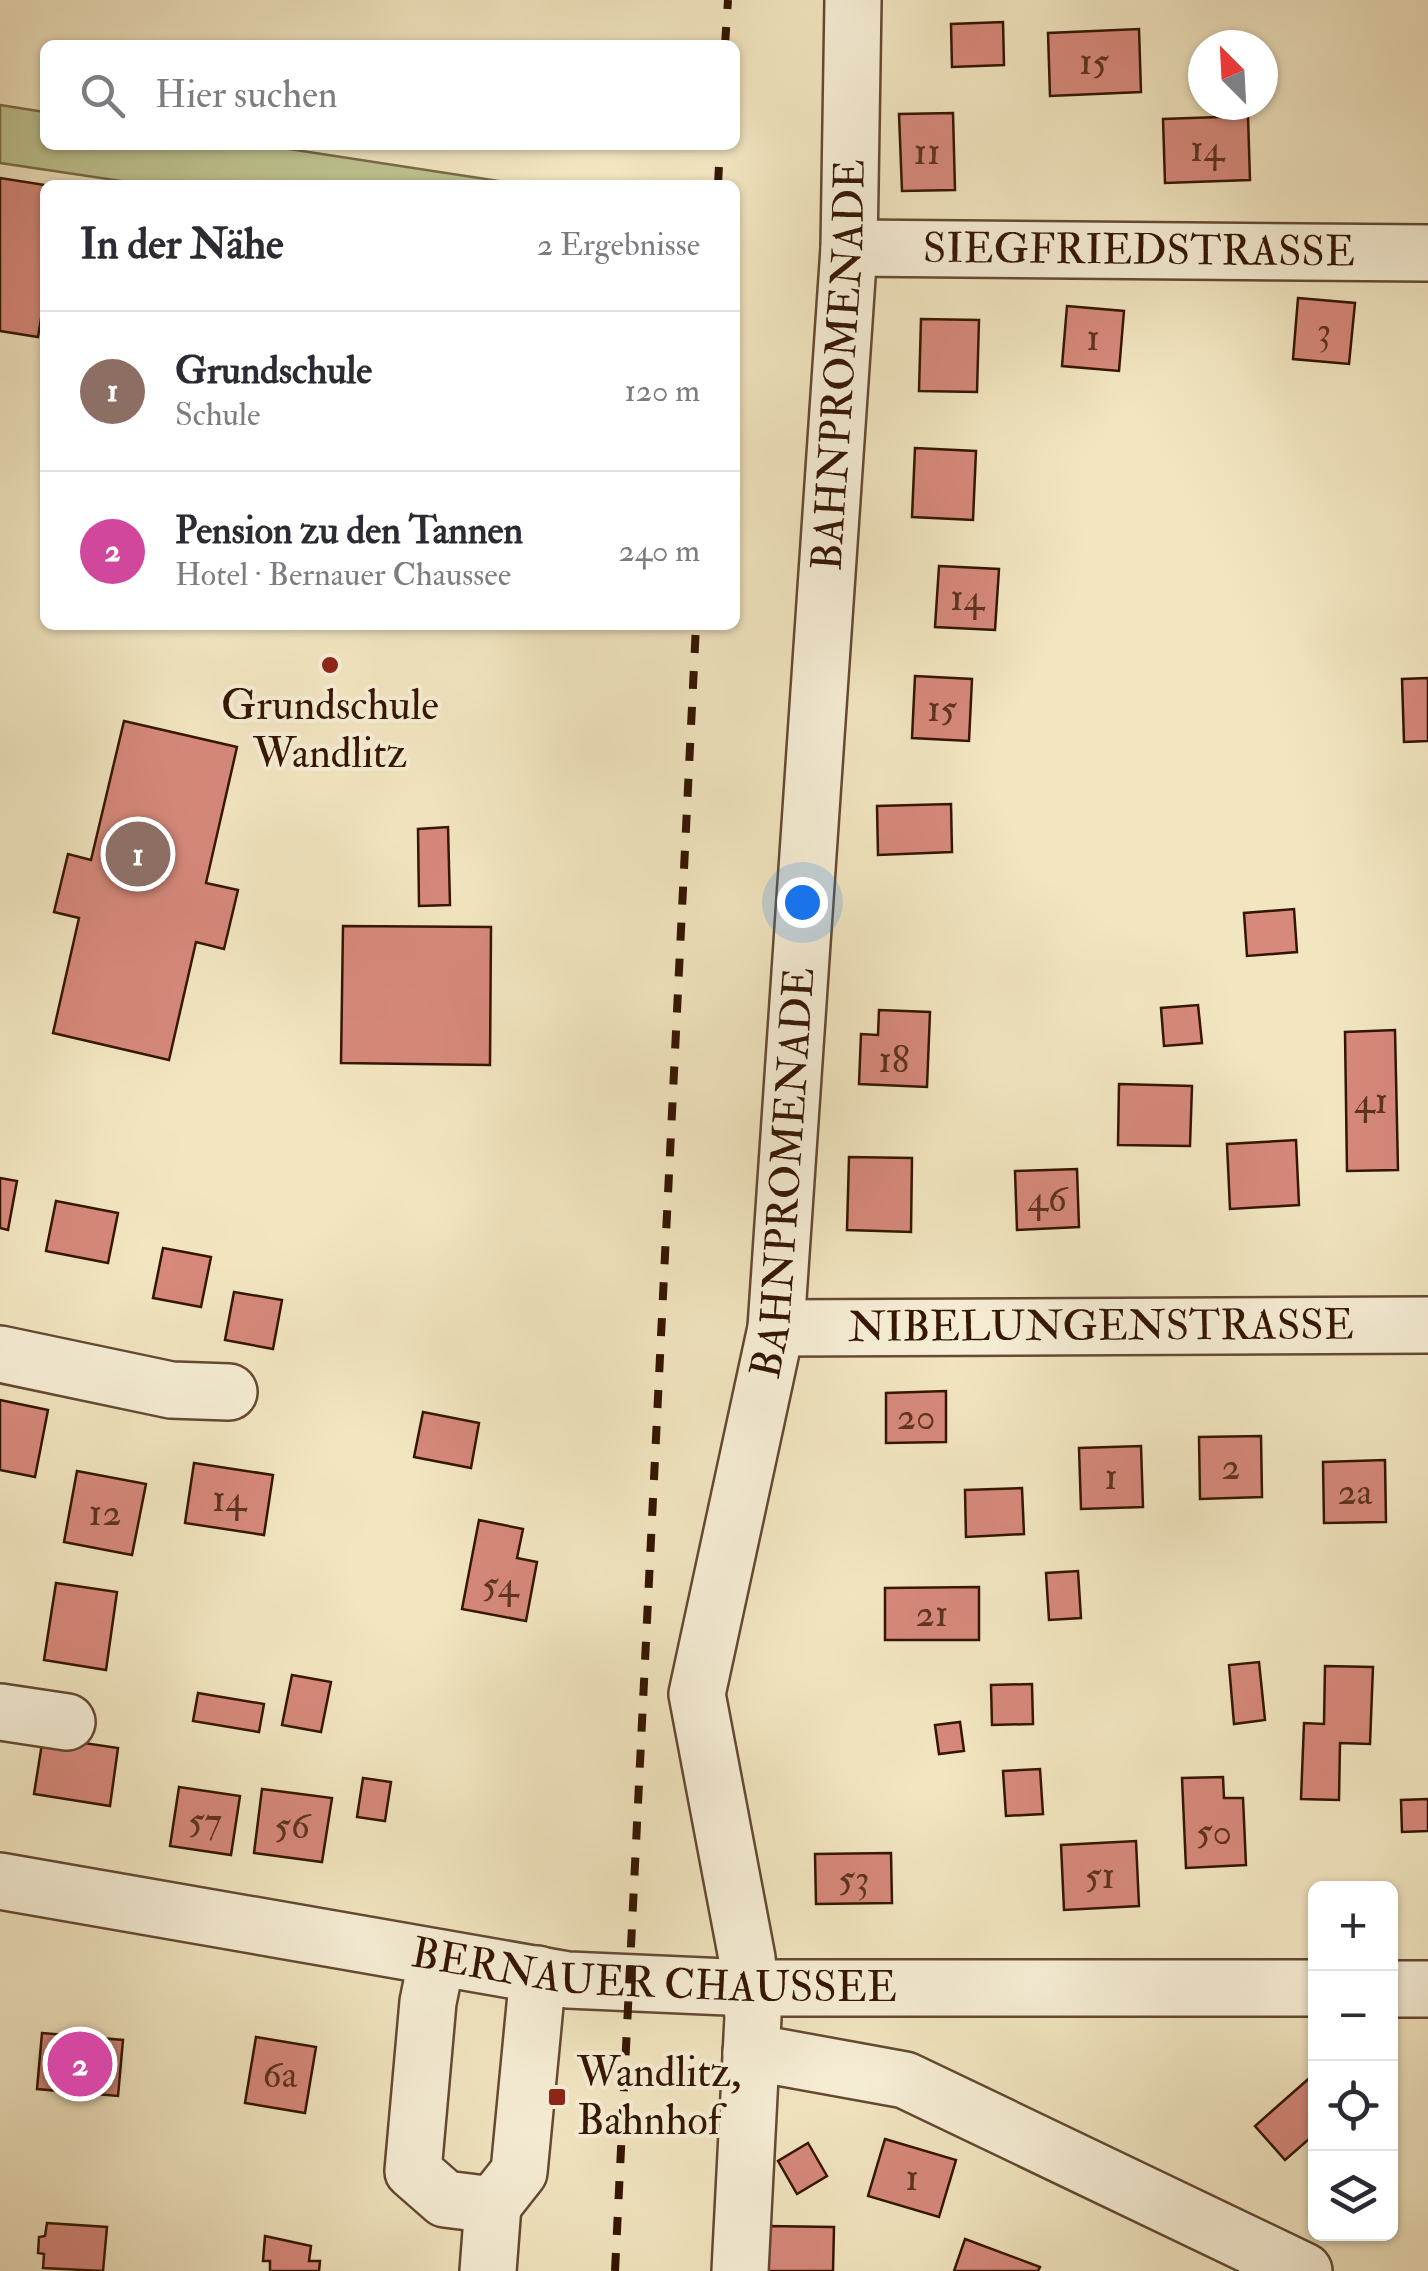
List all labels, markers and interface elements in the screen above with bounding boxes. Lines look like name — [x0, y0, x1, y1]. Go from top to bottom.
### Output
north arrow — [1188, 30, 1278, 120]
house number: 15 — [1079, 38, 1109, 86]
search box — [40, 40, 740, 150]
icon: search — [75, 68, 130, 123]
text: Hier suchen — [155, 71, 338, 119]
house number: 14 — [1190, 125, 1226, 173]
house number: 11 — [913, 128, 941, 176]
street label: BAHNPROMENADE — [801, 159, 876, 572]
text: In der Nähe — [80, 219, 284, 271]
street label: SIEGFRIEDSTRASSE — [923, 223, 1355, 278]
text: 2 Ergebnisse — [537, 225, 700, 265]
house number: 3 — [1317, 307, 1331, 355]
house number: 1 — [1086, 314, 1100, 362]
text: Grundschule — [175, 347, 372, 395]
text: 1 — [107, 371, 118, 411]
text: 120 m — [624, 371, 700, 411]
text: Schule — [175, 395, 260, 435]
text: Pension zu den Tannen — [175, 507, 523, 555]
text: 2 — [104, 531, 121, 571]
text: 240 m — [619, 531, 700, 571]
text: Hotel · Bernauer Chaussee — [175, 555, 511, 595]
house number: 14 — [950, 574, 986, 622]
marker: Grundschule Wandlitz — [319, 654, 341, 676]
place label: Grundschule Wandlitz — [221, 680, 439, 780]
house number: 15 — [927, 685, 957, 733]
pin: 1 — [106, 816, 170, 892]
your location — [777, 877, 828, 928]
street label: BAHNPROMENADE — [740, 966, 826, 1383]
house number: 18 — [878, 1036, 910, 1084]
house number: 41 — [1354, 1077, 1388, 1125]
house number: 46 — [1027, 1175, 1069, 1223]
street label: NIBELUNGENSTRASSE — [848, 1299, 1354, 1354]
house number: 20 — [897, 1393, 935, 1441]
house number: 2 — [1221, 1443, 1241, 1491]
house number: 1 — [1104, 1453, 1118, 1501]
house number: 2a — [1338, 1468, 1373, 1516]
house number: 14 — [212, 1475, 248, 1523]
house number: 12 — [89, 1489, 121, 1537]
house number: 54 — [482, 1561, 520, 1609]
house number: 21 — [916, 1590, 948, 1638]
house number: 57 — [188, 1797, 222, 1845]
house number: 56 — [274, 1802, 312, 1850]
house number: 50 — [1196, 1808, 1232, 1856]
house number: 51 — [1085, 1852, 1115, 1900]
house number: 53 — [838, 1855, 870, 1903]
map controls — [1308, 1881, 1398, 2241]
button: + — [1308, 1881, 1398, 1971]
street label: BERNAUER CHAUSSEE — [408, 1927, 897, 2014]
button: − — [1308, 1971, 1398, 2061]
pin: 2 — [48, 2026, 112, 2102]
place label: Wandlitz, Bahnhof — [576, 2047, 741, 2147]
house number: 6a — [263, 2051, 298, 2099]
button: locate — [1308, 2061, 1398, 2151]
marker: Wandlitz, Bahnhof — [546, 2086, 568, 2108]
button: layers — [1308, 2151, 1398, 2241]
house number: 1 — [905, 2154, 919, 2202]

